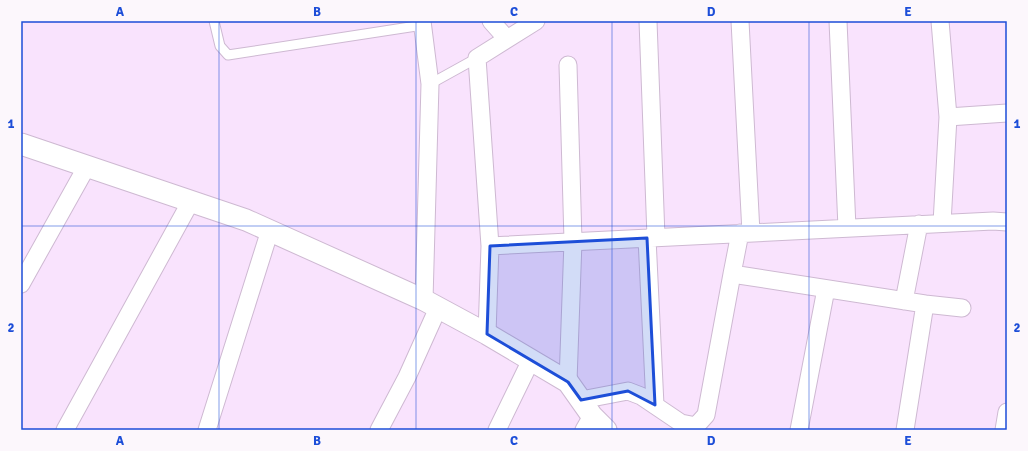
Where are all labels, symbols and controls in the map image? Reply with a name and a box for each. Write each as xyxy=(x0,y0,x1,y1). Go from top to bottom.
text: A xyxy=(116,4,125,20)
text: B xyxy=(313,4,321,20)
text: C xyxy=(510,4,518,20)
text: D xyxy=(707,4,716,20)
text: E xyxy=(904,4,912,20)
text: 1 xyxy=(7,116,15,132)
text: 1 xyxy=(1013,116,1021,132)
text: 2 xyxy=(7,320,15,336)
text: 2 xyxy=(1013,320,1021,336)
text: A xyxy=(116,433,125,449)
text: B xyxy=(313,433,321,449)
text: C xyxy=(510,433,518,449)
text: D xyxy=(707,433,716,449)
text: E xyxy=(904,433,912,449)

